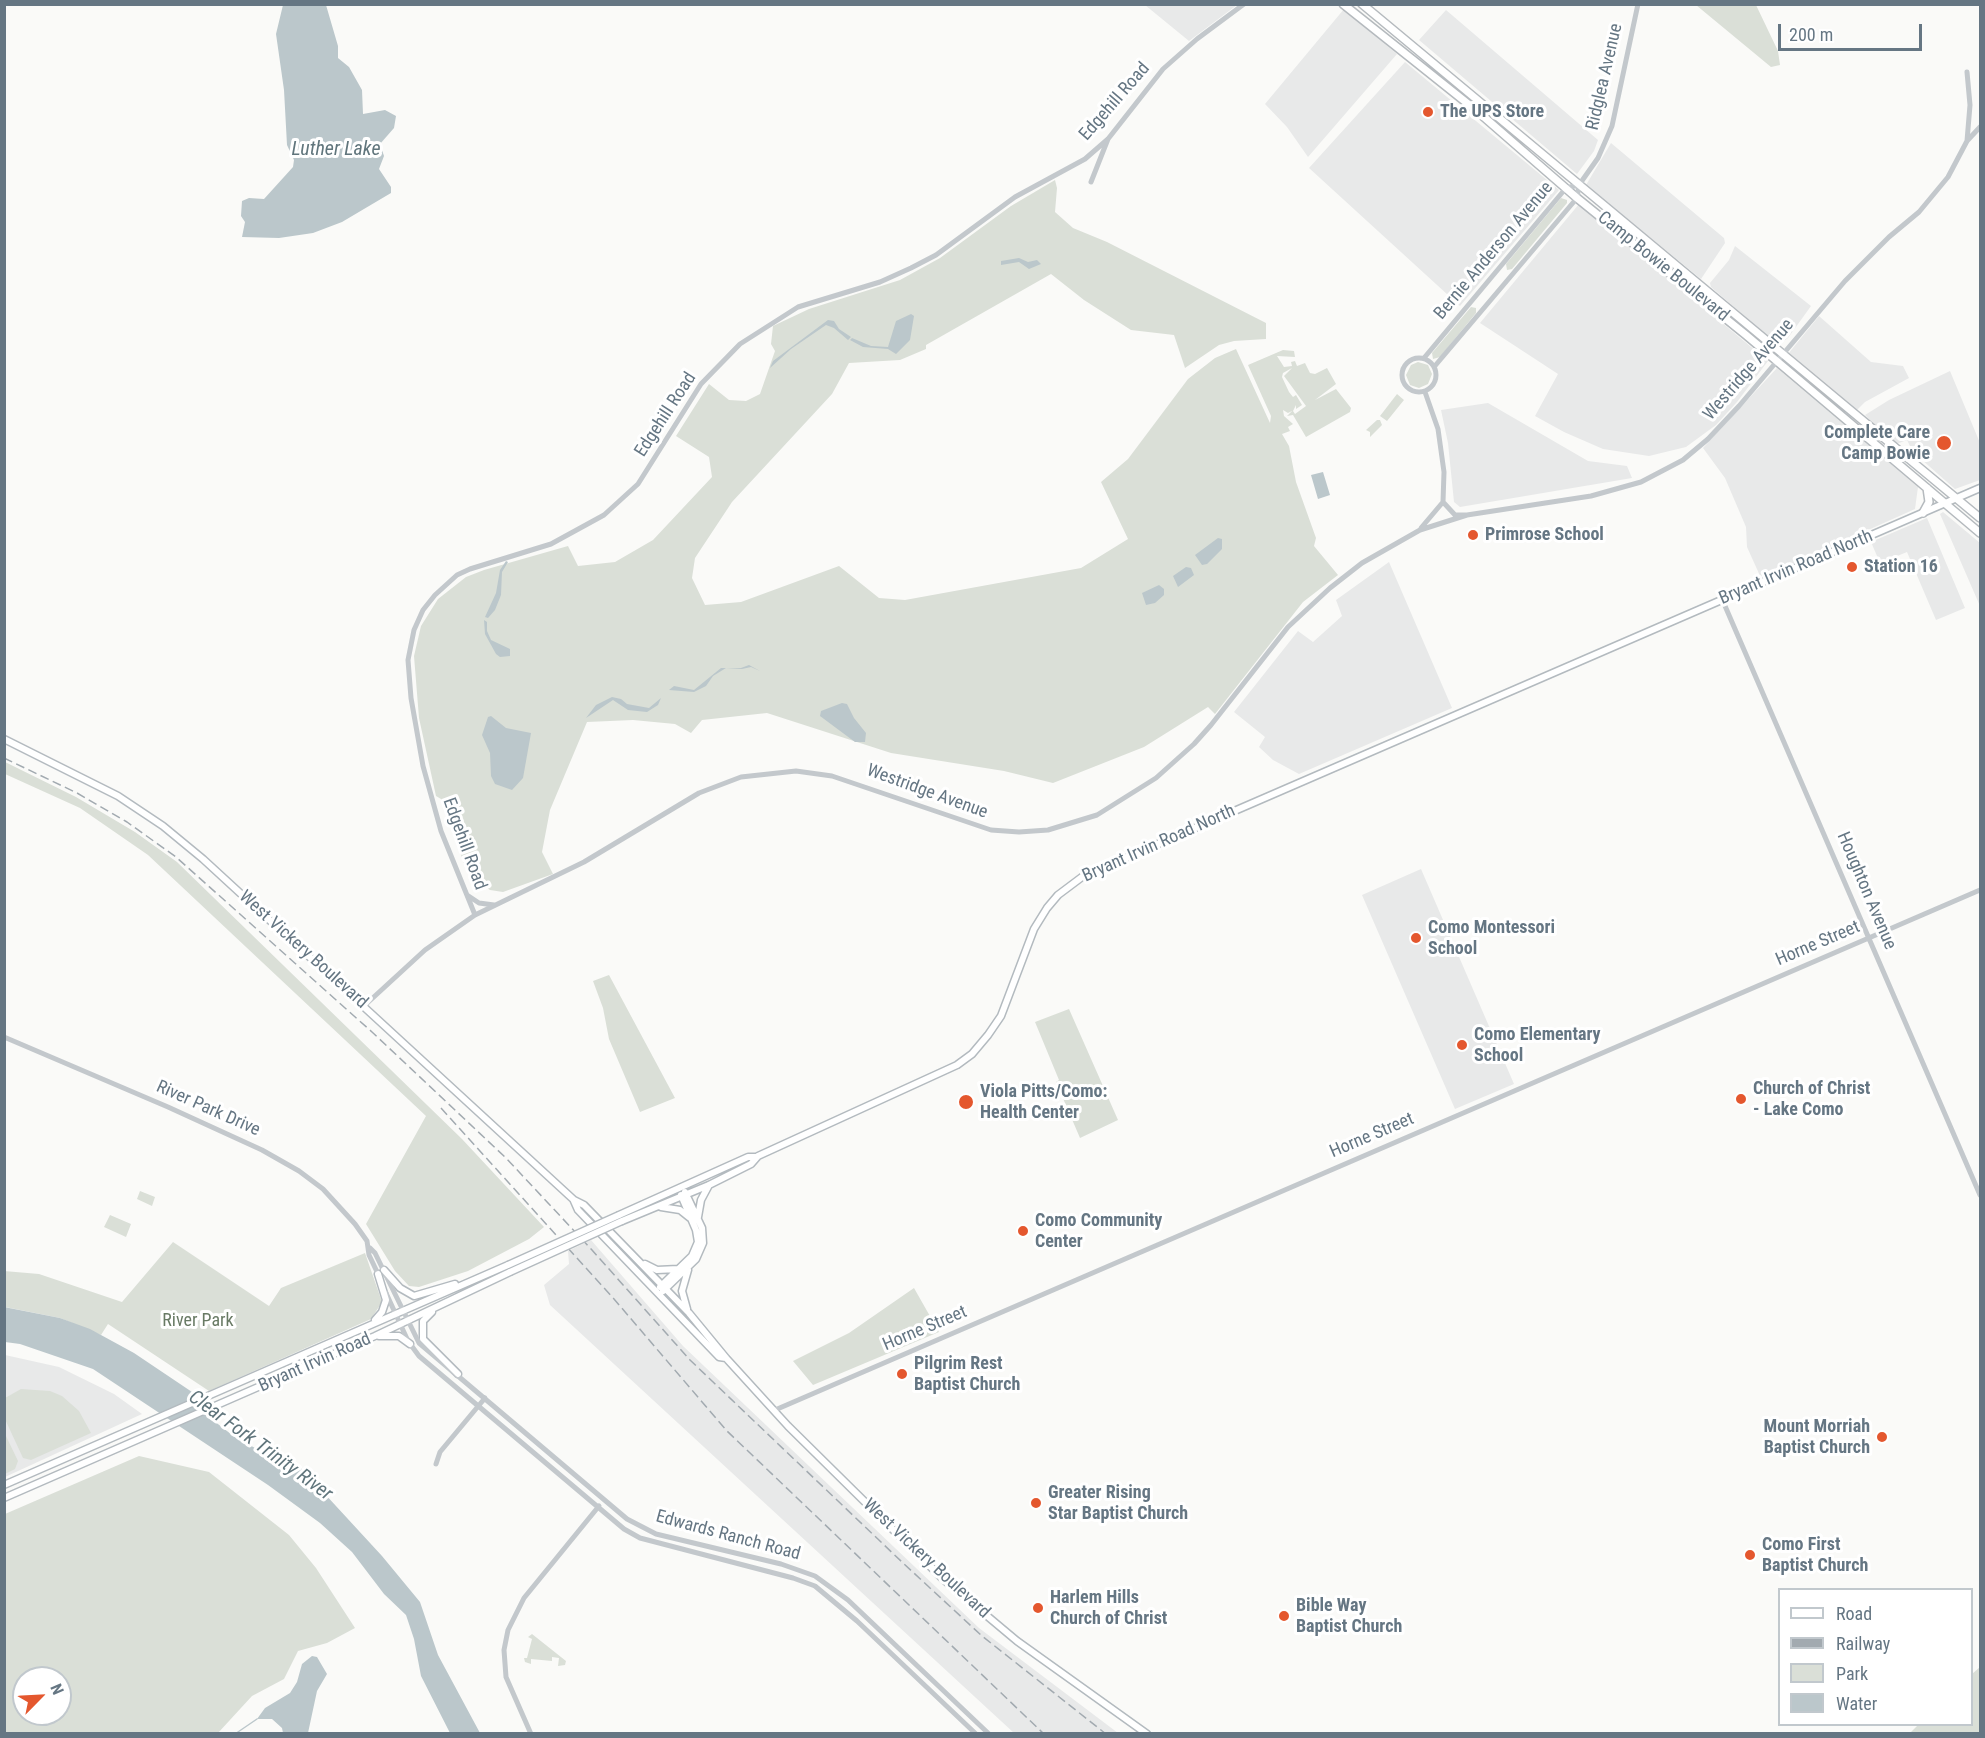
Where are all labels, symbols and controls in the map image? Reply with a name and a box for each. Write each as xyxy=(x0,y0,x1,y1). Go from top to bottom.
scale bar xyxy=(1781,12,1925,50)
street label: Ridglea Avenue xyxy=(1582,22,1628,132)
text: 200 m xyxy=(1789,24,1833,45)
street label: Edgehill Road xyxy=(1075,59,1155,145)
place label: The UPS Store xyxy=(1440,101,1544,123)
marker: The UPS Store xyxy=(1421,105,1435,119)
water label: Luther Lake xyxy=(292,138,380,162)
street label: Bernie Anderson Avenue xyxy=(1430,178,1558,324)
street label: Camp Bowie Boulevard xyxy=(1593,207,1733,327)
street label: Westridge Avenue xyxy=(1699,315,1799,425)
street label: Edgehill Road xyxy=(631,369,701,461)
place label: Complete Care Camp Bowie xyxy=(1824,422,1930,464)
marker: Complete Care Camp Bowie xyxy=(1935,434,1953,452)
place label: Primrose School xyxy=(1485,524,1604,546)
street label: Bryant Irvin Road North xyxy=(1716,526,1876,610)
marker: Primrose School xyxy=(1466,528,1480,542)
place label: Station 16 xyxy=(1864,556,1938,578)
marker: Station 16 xyxy=(1845,560,1859,574)
street label: Westridge Avenue xyxy=(864,760,990,824)
street label: Edgehill Road xyxy=(437,795,491,893)
street label: Bryant Irvin Road North xyxy=(1079,801,1239,887)
street label: Houghton Avenue xyxy=(1832,829,1900,953)
street label: West Vickery Boulevard xyxy=(234,886,372,1014)
place label: Como Montessori School xyxy=(1428,917,1555,960)
street label: Horne Street xyxy=(1773,917,1863,971)
marker: Como Montessori School xyxy=(1409,931,1423,945)
place label: Como Elementary School xyxy=(1474,1024,1601,1066)
marker: Como Elementary School xyxy=(1455,1038,1469,1052)
street label: River Park Drive xyxy=(153,1076,263,1142)
place label: Church of Christ - Lake Como xyxy=(1753,1078,1870,1120)
place label: Viola Pitts/Como: Health Center xyxy=(980,1081,1107,1124)
marker: Church of Christ - Lake Como xyxy=(1734,1092,1748,1106)
marker: Viola Pitts/Como: Health Center xyxy=(957,1093,975,1111)
street label: Horne Street xyxy=(1327,1109,1417,1163)
place label: Como Community Center xyxy=(1035,1210,1162,1252)
marker: Como Community Center xyxy=(1016,1224,1030,1238)
street label: Horne Street xyxy=(880,1302,970,1356)
park label: River Park xyxy=(162,1310,234,1332)
street label: Bryant Irvin Road xyxy=(256,1329,374,1397)
place label: Pilgrim Rest Baptist Church xyxy=(914,1353,1020,1396)
marker: Pilgrim Rest Baptist Church xyxy=(895,1367,909,1381)
water label: Clear Fork Trinity River xyxy=(183,1386,337,1506)
place label: Mount Morriah Baptist Church xyxy=(1764,1416,1870,1458)
marker: Mount Morriah Baptist Church xyxy=(1875,1430,1889,1444)
place label: Greater Rising Star Baptist Church xyxy=(1048,1482,1188,1524)
street label: West Vickery Boulevard xyxy=(858,1494,994,1624)
marker: Greater Rising Star Baptist Church xyxy=(1029,1496,1043,1510)
street label: Edwards Ranch Road xyxy=(653,1506,803,1566)
place label: Como First Baptist Church xyxy=(1762,1534,1868,1576)
marker: Como First Baptist Church xyxy=(1743,1548,1757,1562)
place label: Harlem Hills Church of Christ xyxy=(1050,1587,1167,1630)
legend xyxy=(1778,1588,1973,1726)
place label: Bible Way Baptist Church xyxy=(1296,1595,1402,1638)
marker: Harlem Hills Church of Christ xyxy=(1031,1601,1045,1615)
text: Road xyxy=(1836,1603,1872,1624)
marker: Bible Way Baptist Church xyxy=(1277,1609,1291,1623)
text: Railway xyxy=(1836,1633,1890,1654)
text: Park xyxy=(1836,1663,1868,1684)
north arrow xyxy=(12,1666,72,1726)
text: N xyxy=(46,1681,68,1698)
text: Water xyxy=(1836,1693,1877,1714)

